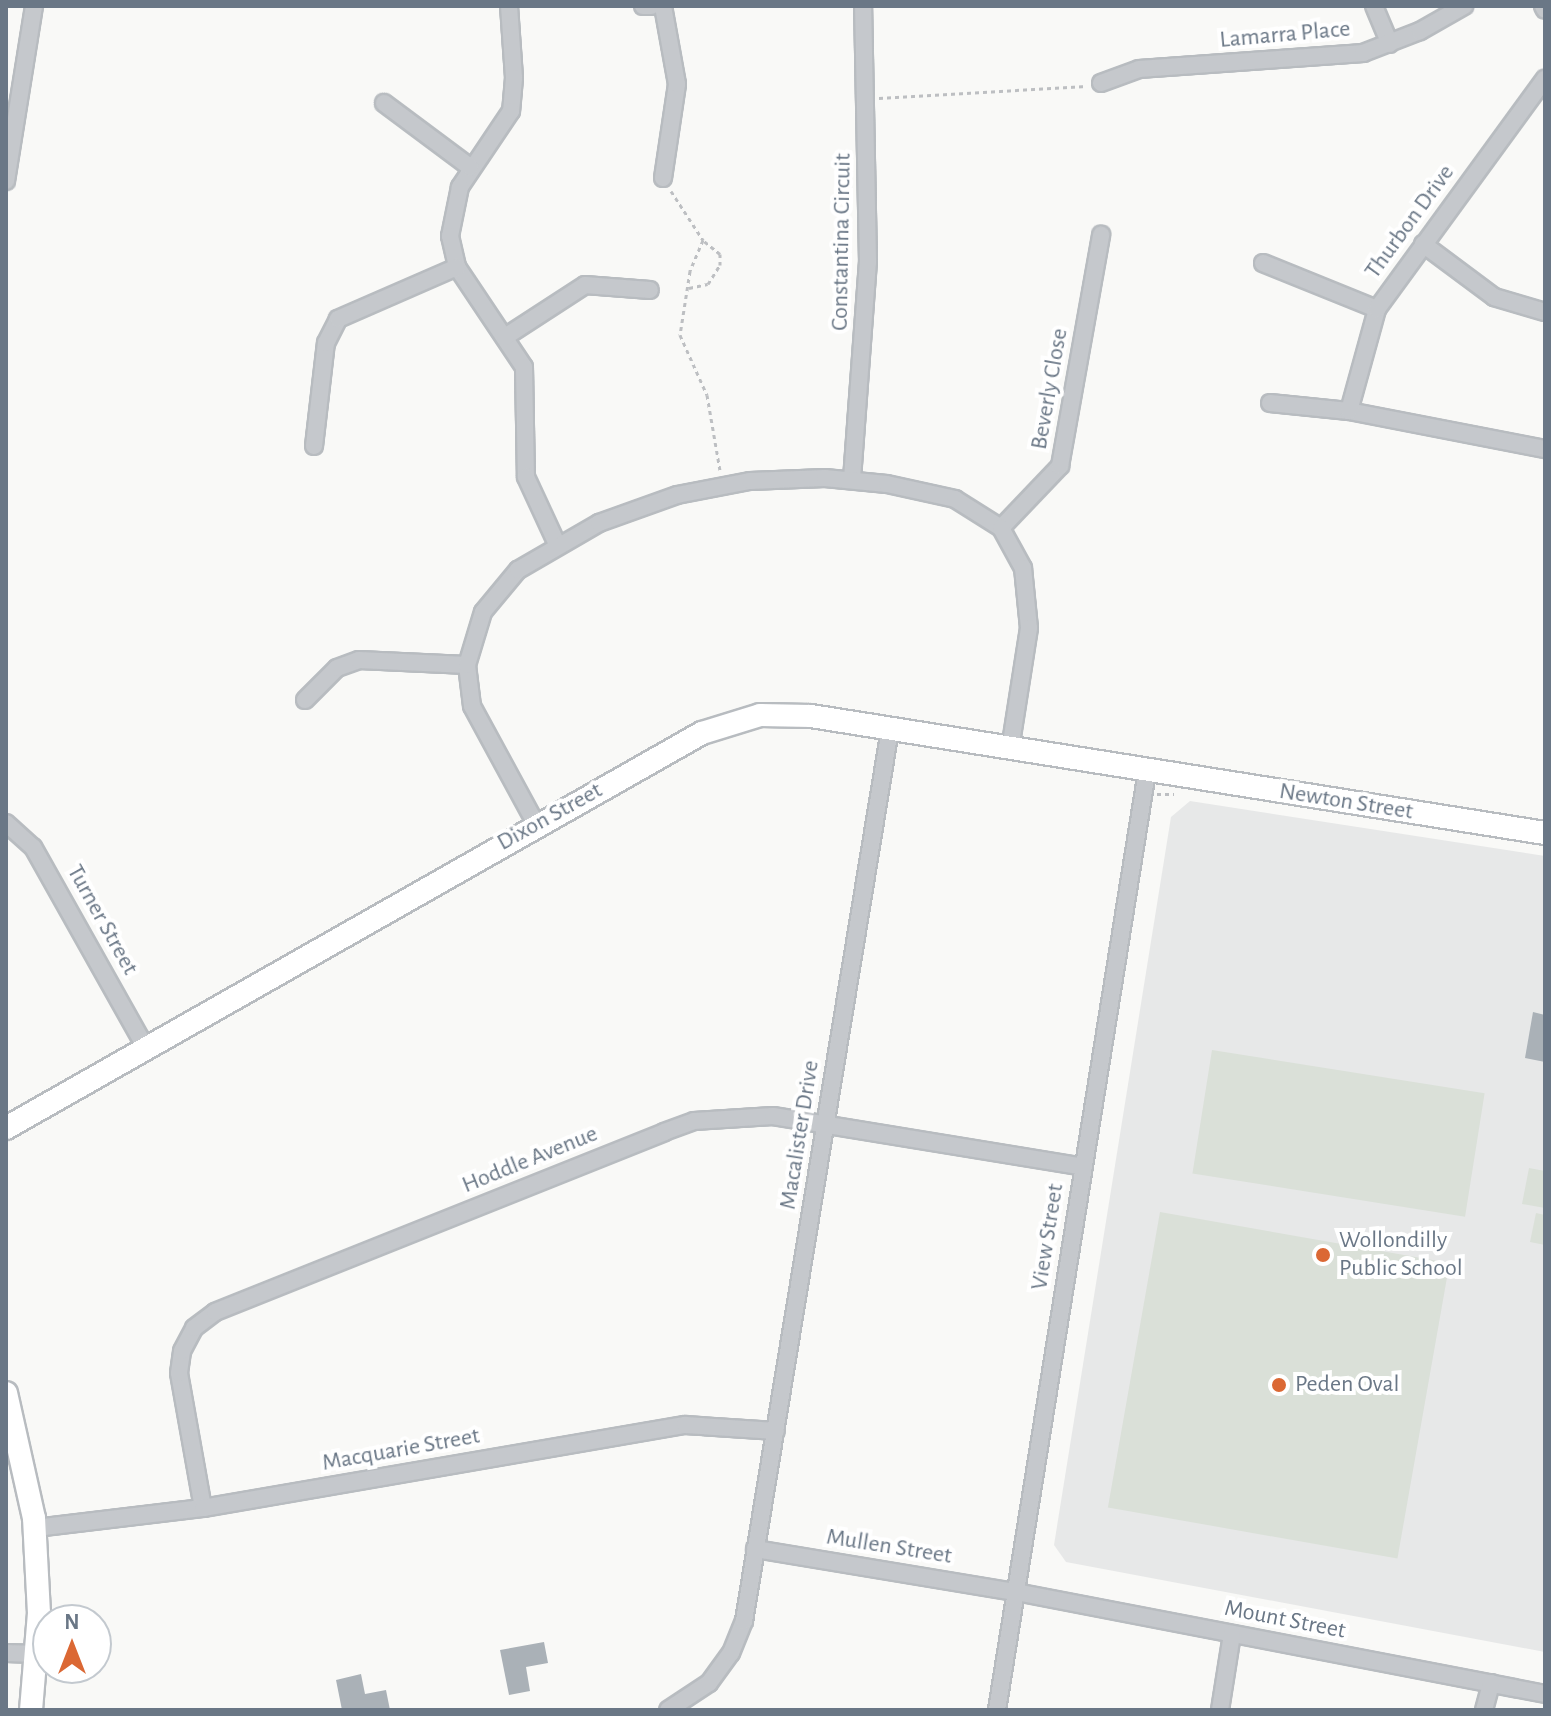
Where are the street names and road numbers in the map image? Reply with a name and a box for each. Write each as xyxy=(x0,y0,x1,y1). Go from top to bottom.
street label: Lamarra Place xyxy=(1219,15,1351,55)
street label: Constantina Circuit xyxy=(826,153,858,331)
street label: Thurbon Drive xyxy=(1359,159,1461,285)
street label: Beverly Close xyxy=(1025,326,1075,452)
street label: Dixon Street xyxy=(492,776,608,858)
street label: Newton Street xyxy=(1277,777,1415,827)
street label: Turner Street xyxy=(60,860,144,980)
street label: Macalister Drive xyxy=(774,1058,826,1212)
street label: Hoddle Avenue xyxy=(458,1120,602,1200)
street label: View Street xyxy=(1025,1182,1071,1292)
street label: Macquarie Street xyxy=(320,1422,482,1478)
street label: Mullen Street xyxy=(824,1523,954,1571)
street label: Mount Street xyxy=(1222,1594,1348,1646)

